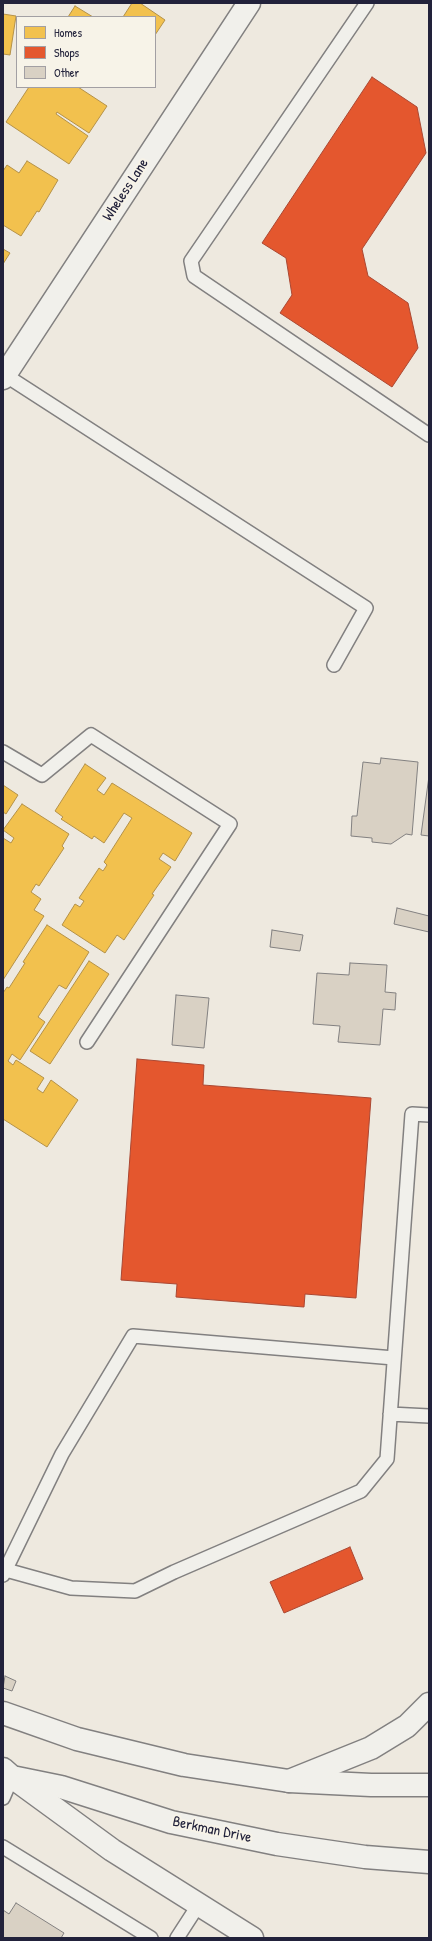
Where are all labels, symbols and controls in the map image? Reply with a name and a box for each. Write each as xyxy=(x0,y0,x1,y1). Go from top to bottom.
legend xyxy=(16,16,156,88)
text: Homes xyxy=(54,24,82,41)
text: Shops xyxy=(54,44,79,61)
text: Other xyxy=(54,64,79,81)
street label: Wheless Lane xyxy=(99,155,153,225)
street label: Berkman Drive xyxy=(171,1813,253,1847)

